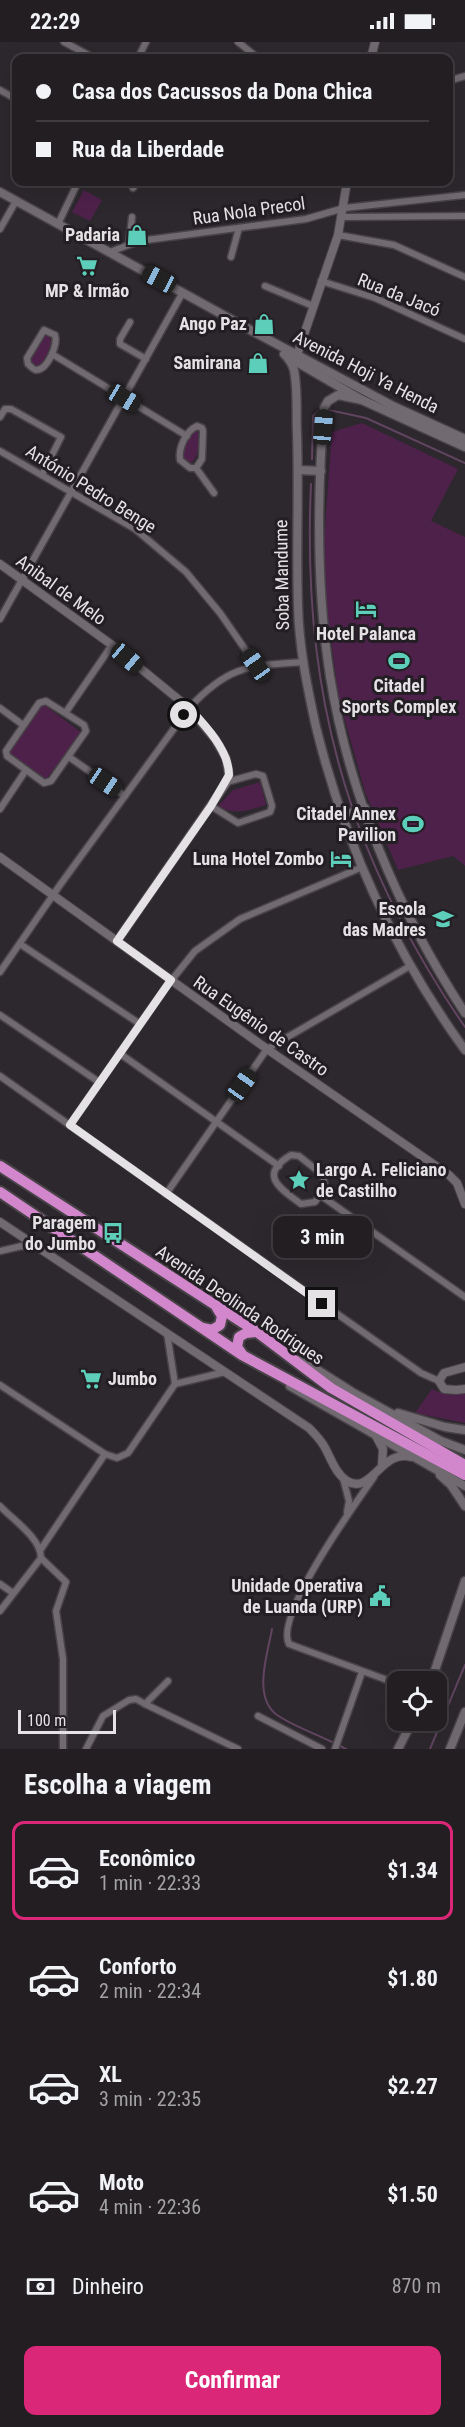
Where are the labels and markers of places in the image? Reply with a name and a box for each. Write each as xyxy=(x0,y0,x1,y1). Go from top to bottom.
shop icon: Padaria xyxy=(125,223,149,247)
place label: Padaria xyxy=(65,224,120,245)
supermarket icon: MP & Irmão xyxy=(75,254,99,278)
place label: MP & Irmão xyxy=(45,280,129,301)
shop icon: Ango Paz xyxy=(252,312,276,336)
place label: Ango Paz xyxy=(179,313,247,334)
shop icon: Samirana xyxy=(246,351,270,375)
place label: Samirana xyxy=(173,352,241,373)
hotel icon: Hotel Palanca xyxy=(354,597,378,621)
place label: Hotel Palanca xyxy=(316,623,416,644)
sports icon: Citadel Sports Complex xyxy=(387,649,411,673)
place label: Citadel Sports Complex xyxy=(342,675,456,717)
place label: Citadel Annex Pavilion xyxy=(296,803,396,845)
sports icon: Citadel Annex Pavilion xyxy=(401,812,425,836)
hotel icon: Luna Hotel Zombo xyxy=(329,847,353,871)
place label: Luna Hotel Zombo xyxy=(193,848,324,869)
place label: Escola das Madres xyxy=(343,898,426,940)
school or university icon: Escola das Madres xyxy=(431,907,455,931)
place label: Largo A. Feliciano de Castilho xyxy=(316,1159,446,1201)
place icon: Largo A. Feliciano de Castilho xyxy=(287,1168,311,1192)
place label: Paragem do Jumbo xyxy=(25,1212,96,1254)
bus stop icon: Paragem do Jumbo xyxy=(101,1221,125,1245)
supermarket icon: Jumbo xyxy=(79,1367,103,1391)
place label: Jumbo xyxy=(108,1368,157,1389)
place label: Unidade Operativa de Luanda (URP) xyxy=(231,1575,363,1618)
public building icon: Unidade Operativa de Luanda (URP) xyxy=(368,1584,392,1608)

